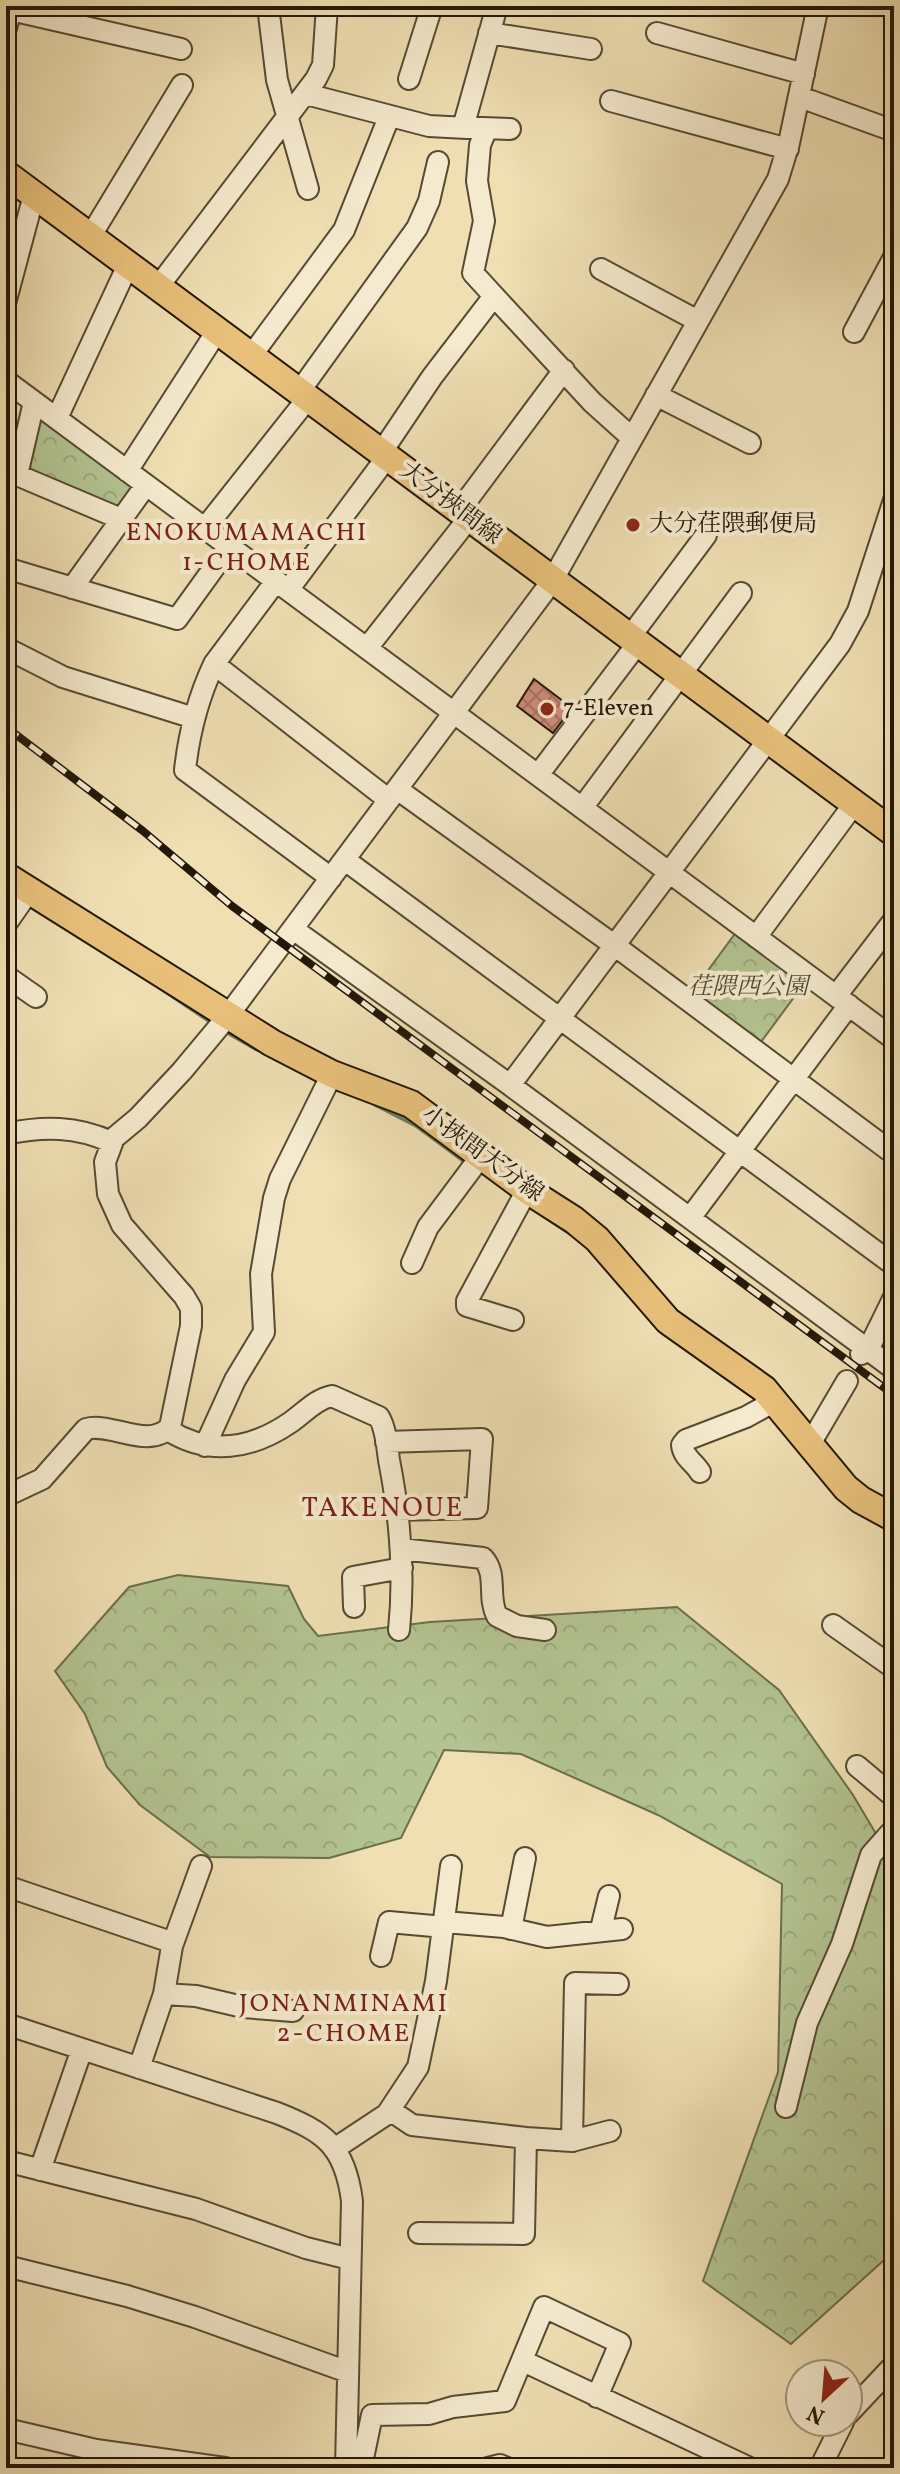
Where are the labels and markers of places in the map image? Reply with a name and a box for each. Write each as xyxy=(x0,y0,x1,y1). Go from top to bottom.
place label: 大分荏隈郵便局 xyxy=(649,508,817,542)
marker: 大分荏隈郵便局 xyxy=(624,516,642,534)
place label: 7-Eleven xyxy=(563,692,654,726)
marker: 7-Eleven xyxy=(538,700,556,718)

